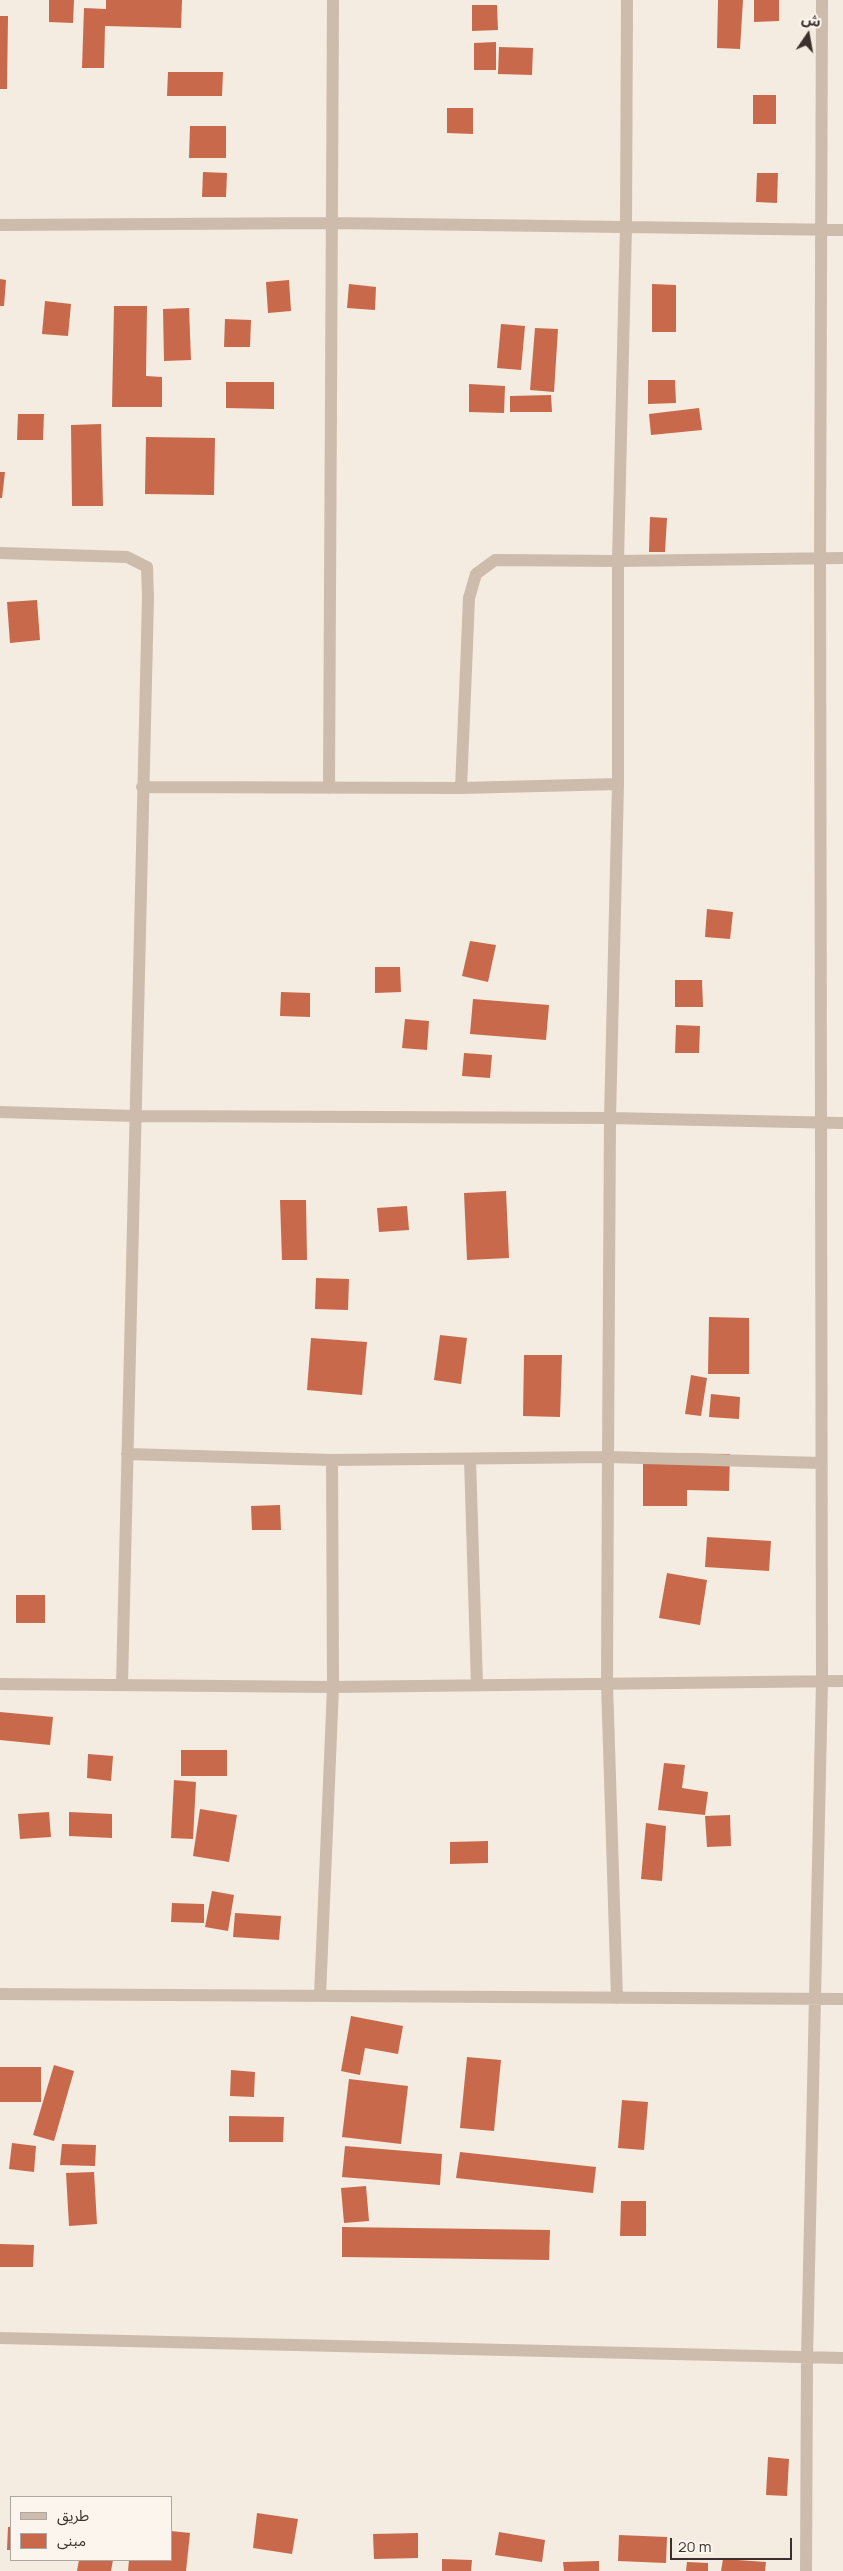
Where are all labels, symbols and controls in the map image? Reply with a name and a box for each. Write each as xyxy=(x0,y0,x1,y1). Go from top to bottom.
text: ش xyxy=(800,9,823,31)
north arrow xyxy=(783,10,833,60)
legend xyxy=(10,2496,172,2561)
text: طريق xyxy=(57,2505,89,2526)
scale bar xyxy=(673,2528,796,2560)
text: مبنى xyxy=(57,2530,86,2551)
text: 20 m xyxy=(678,2536,711,2557)

